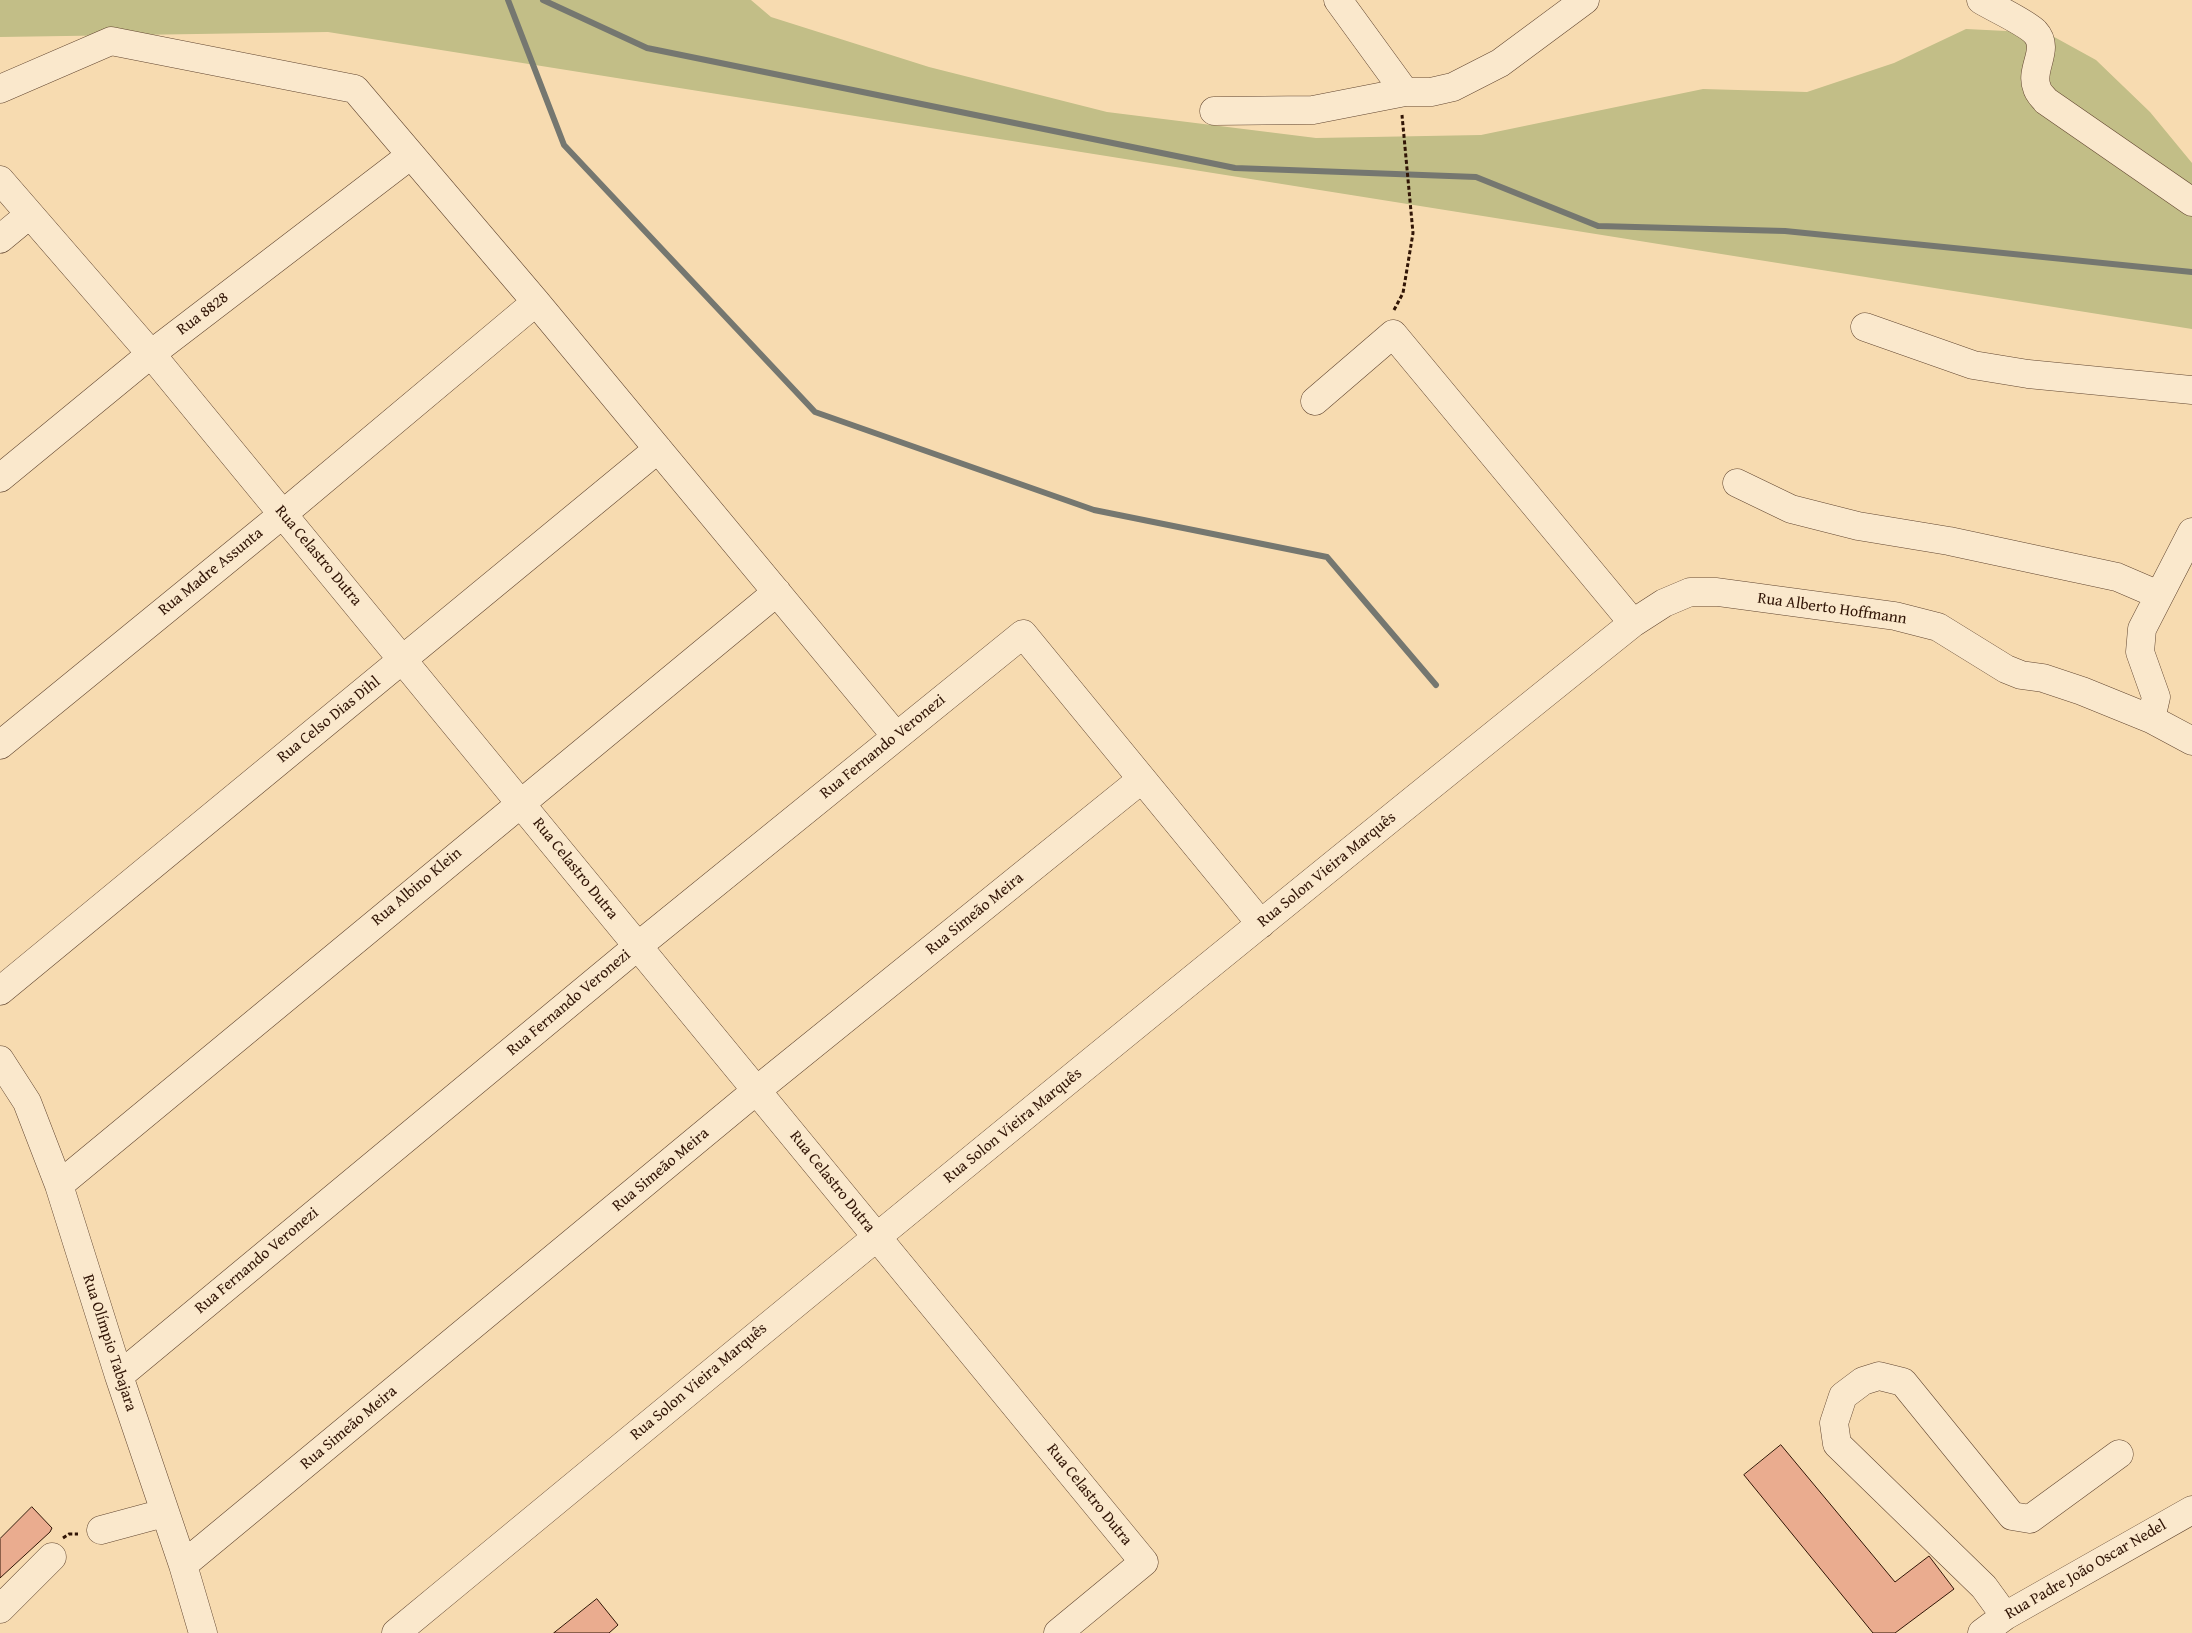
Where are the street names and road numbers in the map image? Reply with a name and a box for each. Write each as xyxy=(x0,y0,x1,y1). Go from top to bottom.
street label: Rua 8828 xyxy=(173,288,233,340)
street label: Rua Celastro Dutra xyxy=(270,502,366,610)
street label: Rua Madre Assunta xyxy=(155,524,267,620)
street label: Rua Alberto Hoffmann xyxy=(1756,589,1908,629)
street label: Rua Celso Dias Dihl xyxy=(274,673,384,767)
street label: Rua Fernando Veronezi xyxy=(817,691,949,803)
street label: Rua Solon Vieira Marquês xyxy=(1254,808,1400,932)
street label: Rua Celastro Dutra xyxy=(528,814,622,924)
street label: Rua Albino Klein xyxy=(368,844,466,930)
street label: Rua Simeão Meira xyxy=(922,869,1028,959)
street label: Rua Fernando Veronezi xyxy=(503,946,635,1060)
street label: Rua Solon Vieira Marquês xyxy=(940,1064,1086,1188)
street label: Rua Simeão Meira xyxy=(609,1124,713,1216)
street label: Rua Celastro Dutra xyxy=(785,1127,879,1237)
street label: Rua Fernando Veronezi xyxy=(191,1204,323,1318)
street label: Rua Olímpio Tabajara xyxy=(78,1272,140,1414)
street label: Rua Solon Vieira Marquês xyxy=(627,1319,771,1445)
street label: Rua Simeão Meira xyxy=(297,1382,401,1474)
street label: Rua Celastro Dutra xyxy=(1042,1440,1136,1550)
street label: Rua Padre João Oscar Nedel xyxy=(2002,1516,2170,1624)

